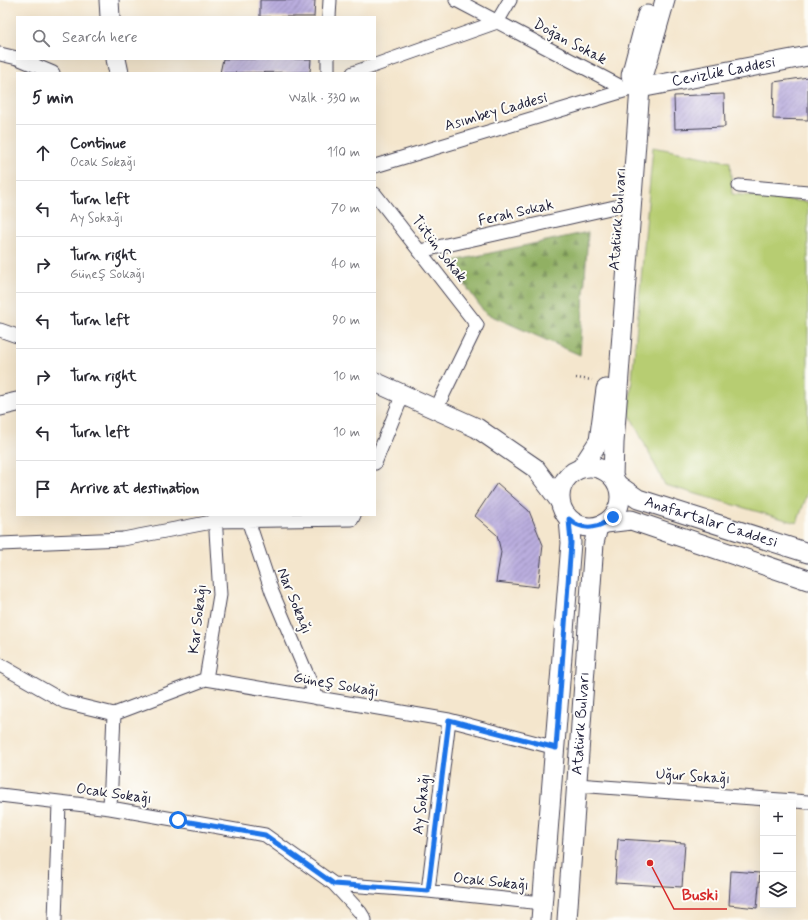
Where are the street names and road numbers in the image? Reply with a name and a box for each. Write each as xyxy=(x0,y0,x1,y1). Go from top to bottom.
street label: Doğan Sokak xyxy=(530,14,611,70)
street label: Cevizlik Caddesi xyxy=(670,52,777,92)
street label: Asımbey Caddesi xyxy=(442,88,550,136)
street label: Atatürk Bulvarı xyxy=(604,167,632,271)
street label: Ferah Sokak xyxy=(476,195,556,231)
street label: Tütün Sokak xyxy=(407,211,472,287)
street label: Anafartalar Caddesi xyxy=(642,492,780,553)
street label: Nar Sokağı xyxy=(272,565,316,637)
street label: Kar Sokağı xyxy=(184,583,212,655)
street label: Güneş Sokağı xyxy=(292,668,380,702)
street label: Atatürk Bulvarı xyxy=(567,671,595,776)
street label: Uğur Sokağı xyxy=(655,764,731,790)
street label: Ay Sokağı xyxy=(408,772,436,836)
street label: Ocak Sokağı xyxy=(75,779,153,809)
street label: Ocak Sokağı xyxy=(452,868,530,896)

